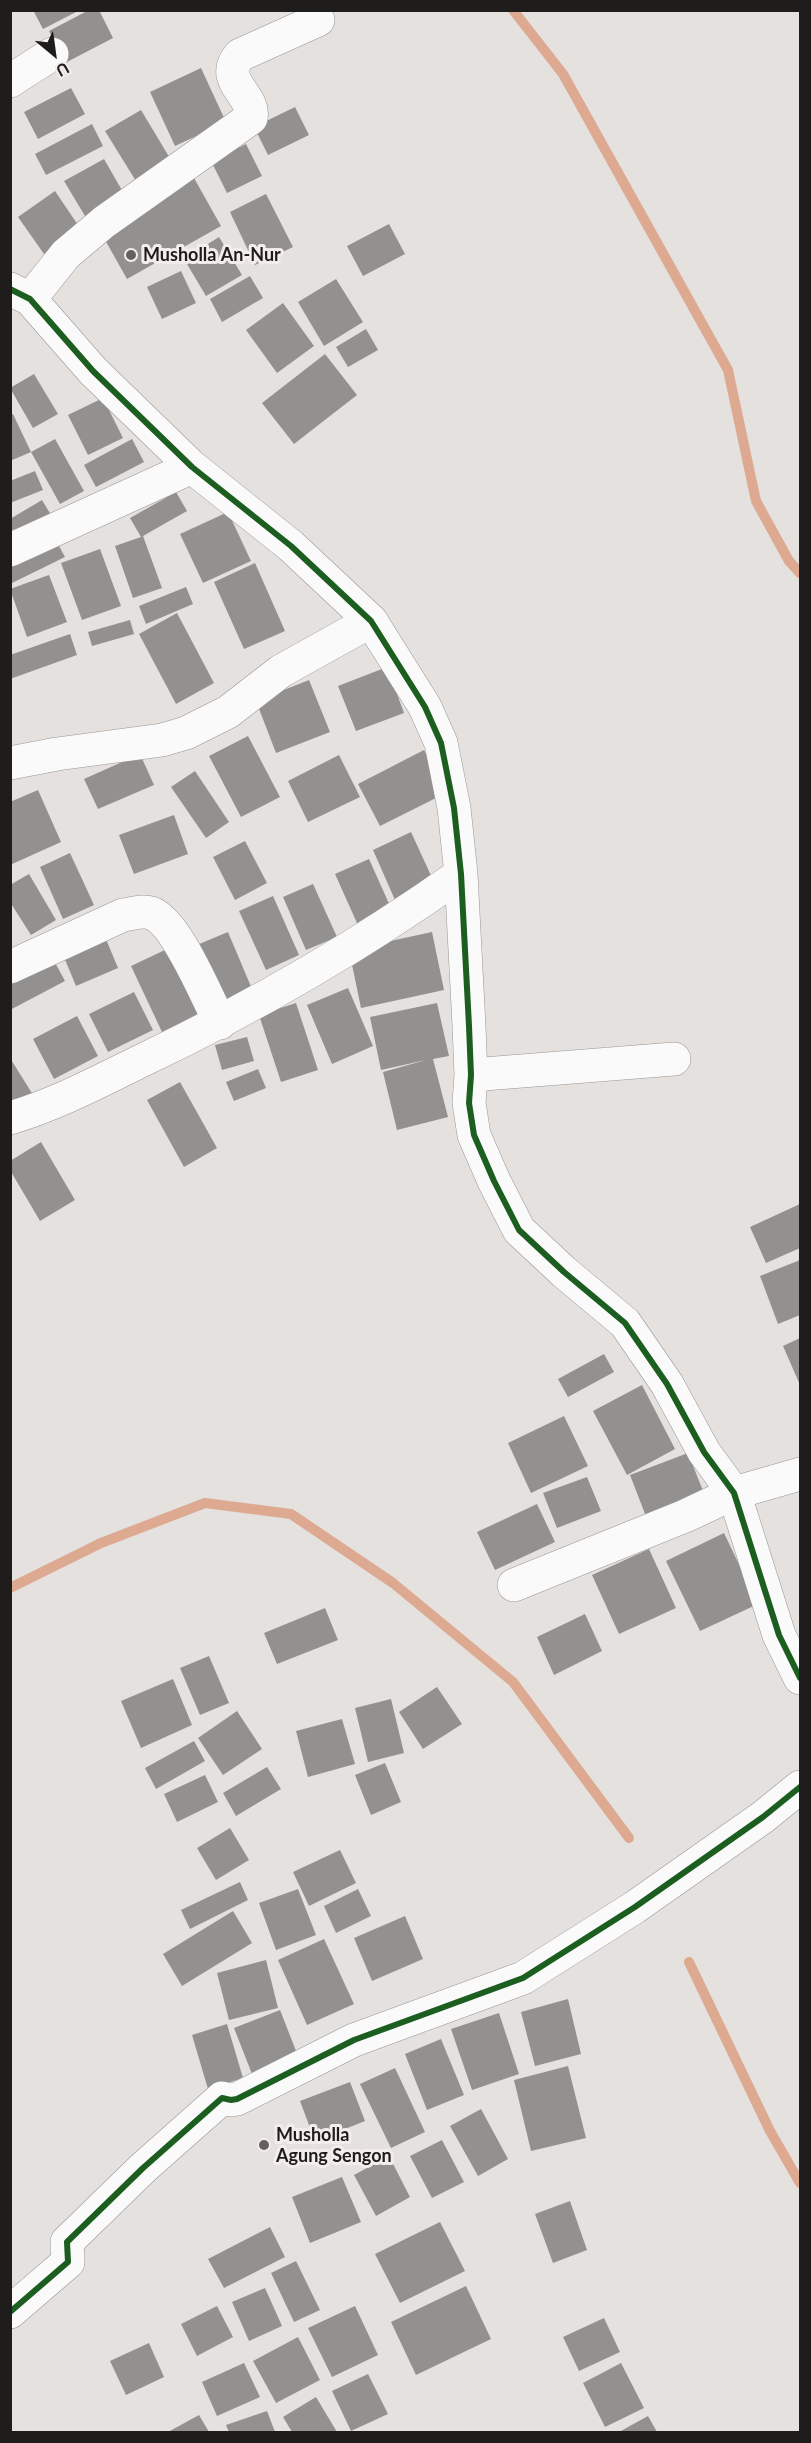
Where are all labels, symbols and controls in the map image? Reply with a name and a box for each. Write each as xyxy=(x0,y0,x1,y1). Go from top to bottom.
north arrow xyxy=(24,24,84,84)
text: U xyxy=(53,59,73,81)
place label: Musholla An-Nur xyxy=(143,244,281,266)
marker: Musholla An-Nur xyxy=(124,248,138,262)
place label: Musholla Agung Sengon xyxy=(276,2124,392,2166)
marker: Musholla Agung Sengon xyxy=(257,2138,271,2152)

